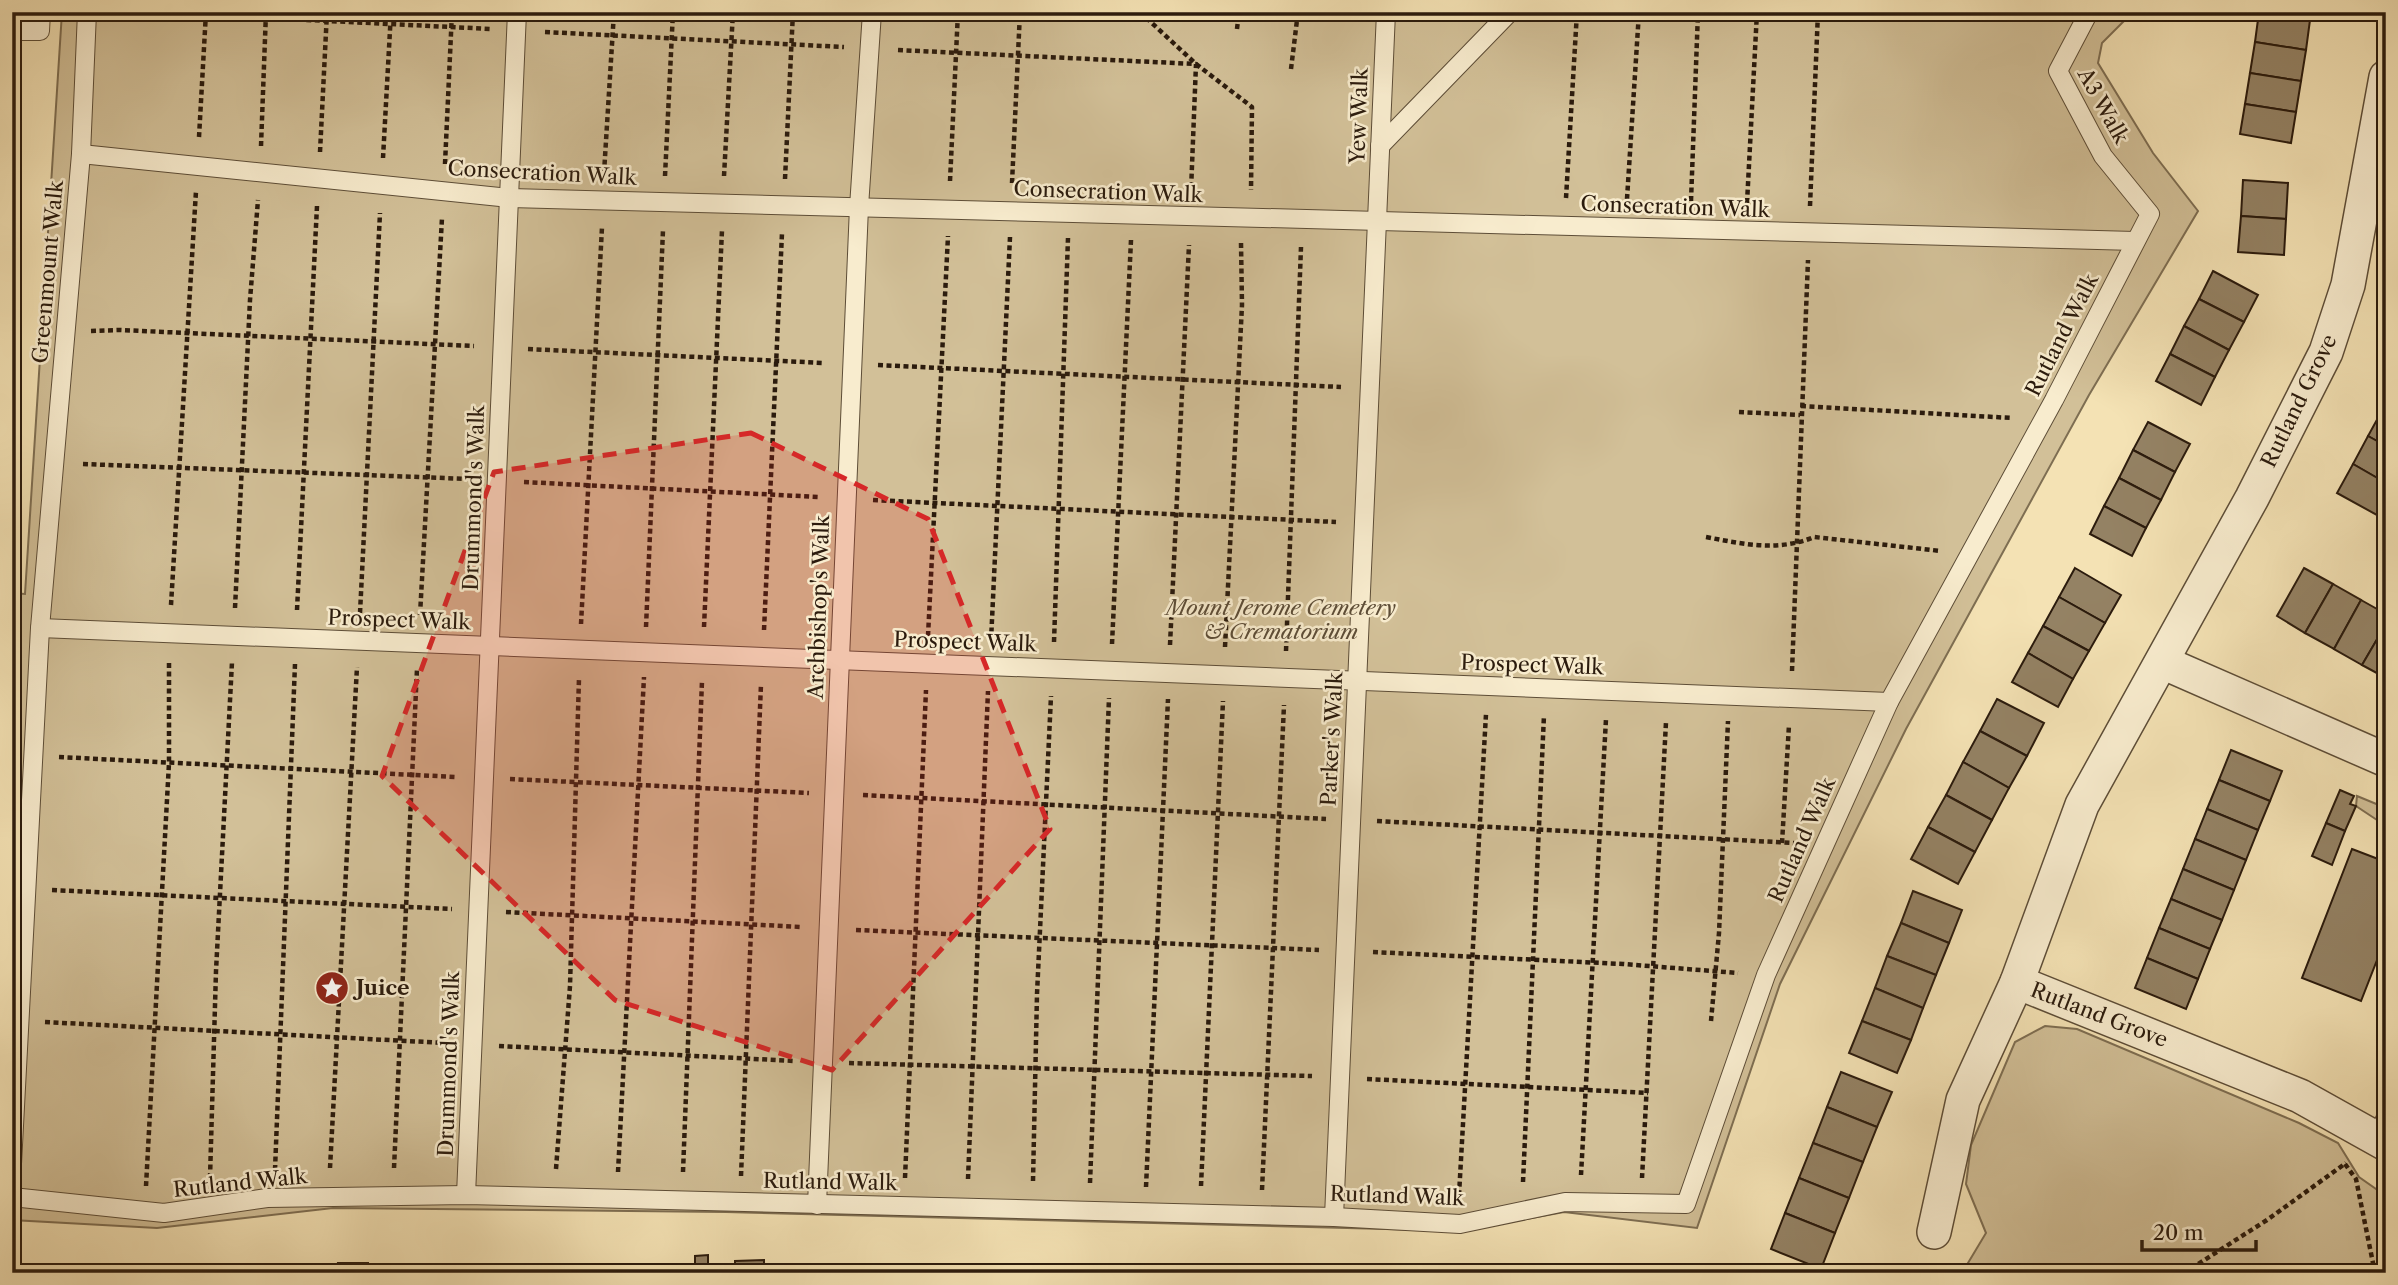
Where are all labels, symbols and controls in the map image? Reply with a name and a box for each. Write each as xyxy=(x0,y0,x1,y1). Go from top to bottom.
street label: A3 Walk xyxy=(2072,63,2135,149)
street label: Yew Walk xyxy=(1344,67,1373,165)
street label: Consecration Walk xyxy=(447,155,638,190)
street label: Consecration Walk xyxy=(1013,176,1204,207)
street label: Greenmount Walk xyxy=(27,179,68,364)
street label: Consecration Walk xyxy=(1580,191,1771,222)
street label: Rutland Walk xyxy=(2020,268,2104,400)
street label: Rutland Grove xyxy=(2256,330,2342,471)
street label: Drummond's Walk xyxy=(458,404,489,591)
street label: Archbishop's Walk xyxy=(803,514,834,700)
park label: Mount Jerome Cemetery & Crematorium xyxy=(1163,595,1397,644)
street label: Prospect Walk xyxy=(327,605,472,635)
street label: Prospect Walk xyxy=(893,627,1038,657)
street label: Prospect Walk xyxy=(1460,650,1605,680)
street label: Parker's Walk xyxy=(1316,670,1348,807)
street label: Rutland Walk xyxy=(1763,773,1841,906)
place icon: Juice xyxy=(313,969,351,1007)
street label: Drummond's Walk xyxy=(433,970,464,1157)
place label: Juice xyxy=(352,975,410,1000)
street label: Rutland Grove xyxy=(2027,977,2171,1052)
street label: Rutland Walk xyxy=(172,1163,309,1202)
street label: Rutland Walk xyxy=(763,1168,898,1195)
street label: Rutland Walk xyxy=(1329,1181,1465,1210)
scale bar xyxy=(2142,1208,2256,1252)
text: 20 m xyxy=(2153,1220,2204,1245)

